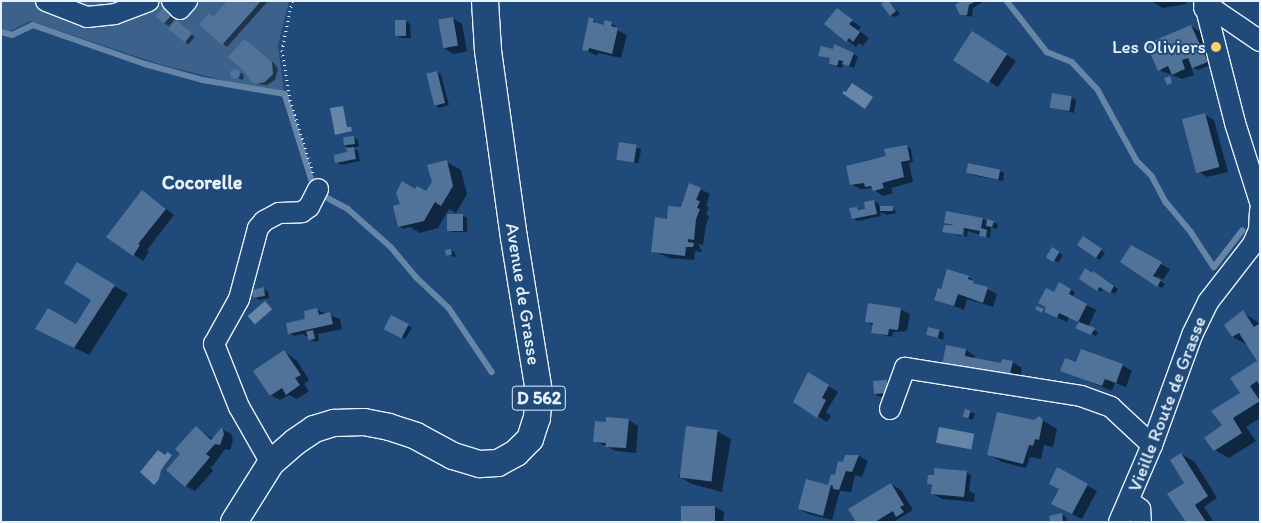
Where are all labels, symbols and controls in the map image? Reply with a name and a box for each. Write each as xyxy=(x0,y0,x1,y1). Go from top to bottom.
place label: Les Oliviers xyxy=(1112,36,1206,58)
marker: Les Oliviers xyxy=(1210,41,1222,53)
district label: Cocorelle xyxy=(162,170,242,194)
street label: Avenue de Grasse xyxy=(500,221,546,367)
street label: Vieille Route de Grasse xyxy=(1123,313,1211,495)
road number: D 562 xyxy=(512,382,566,413)

